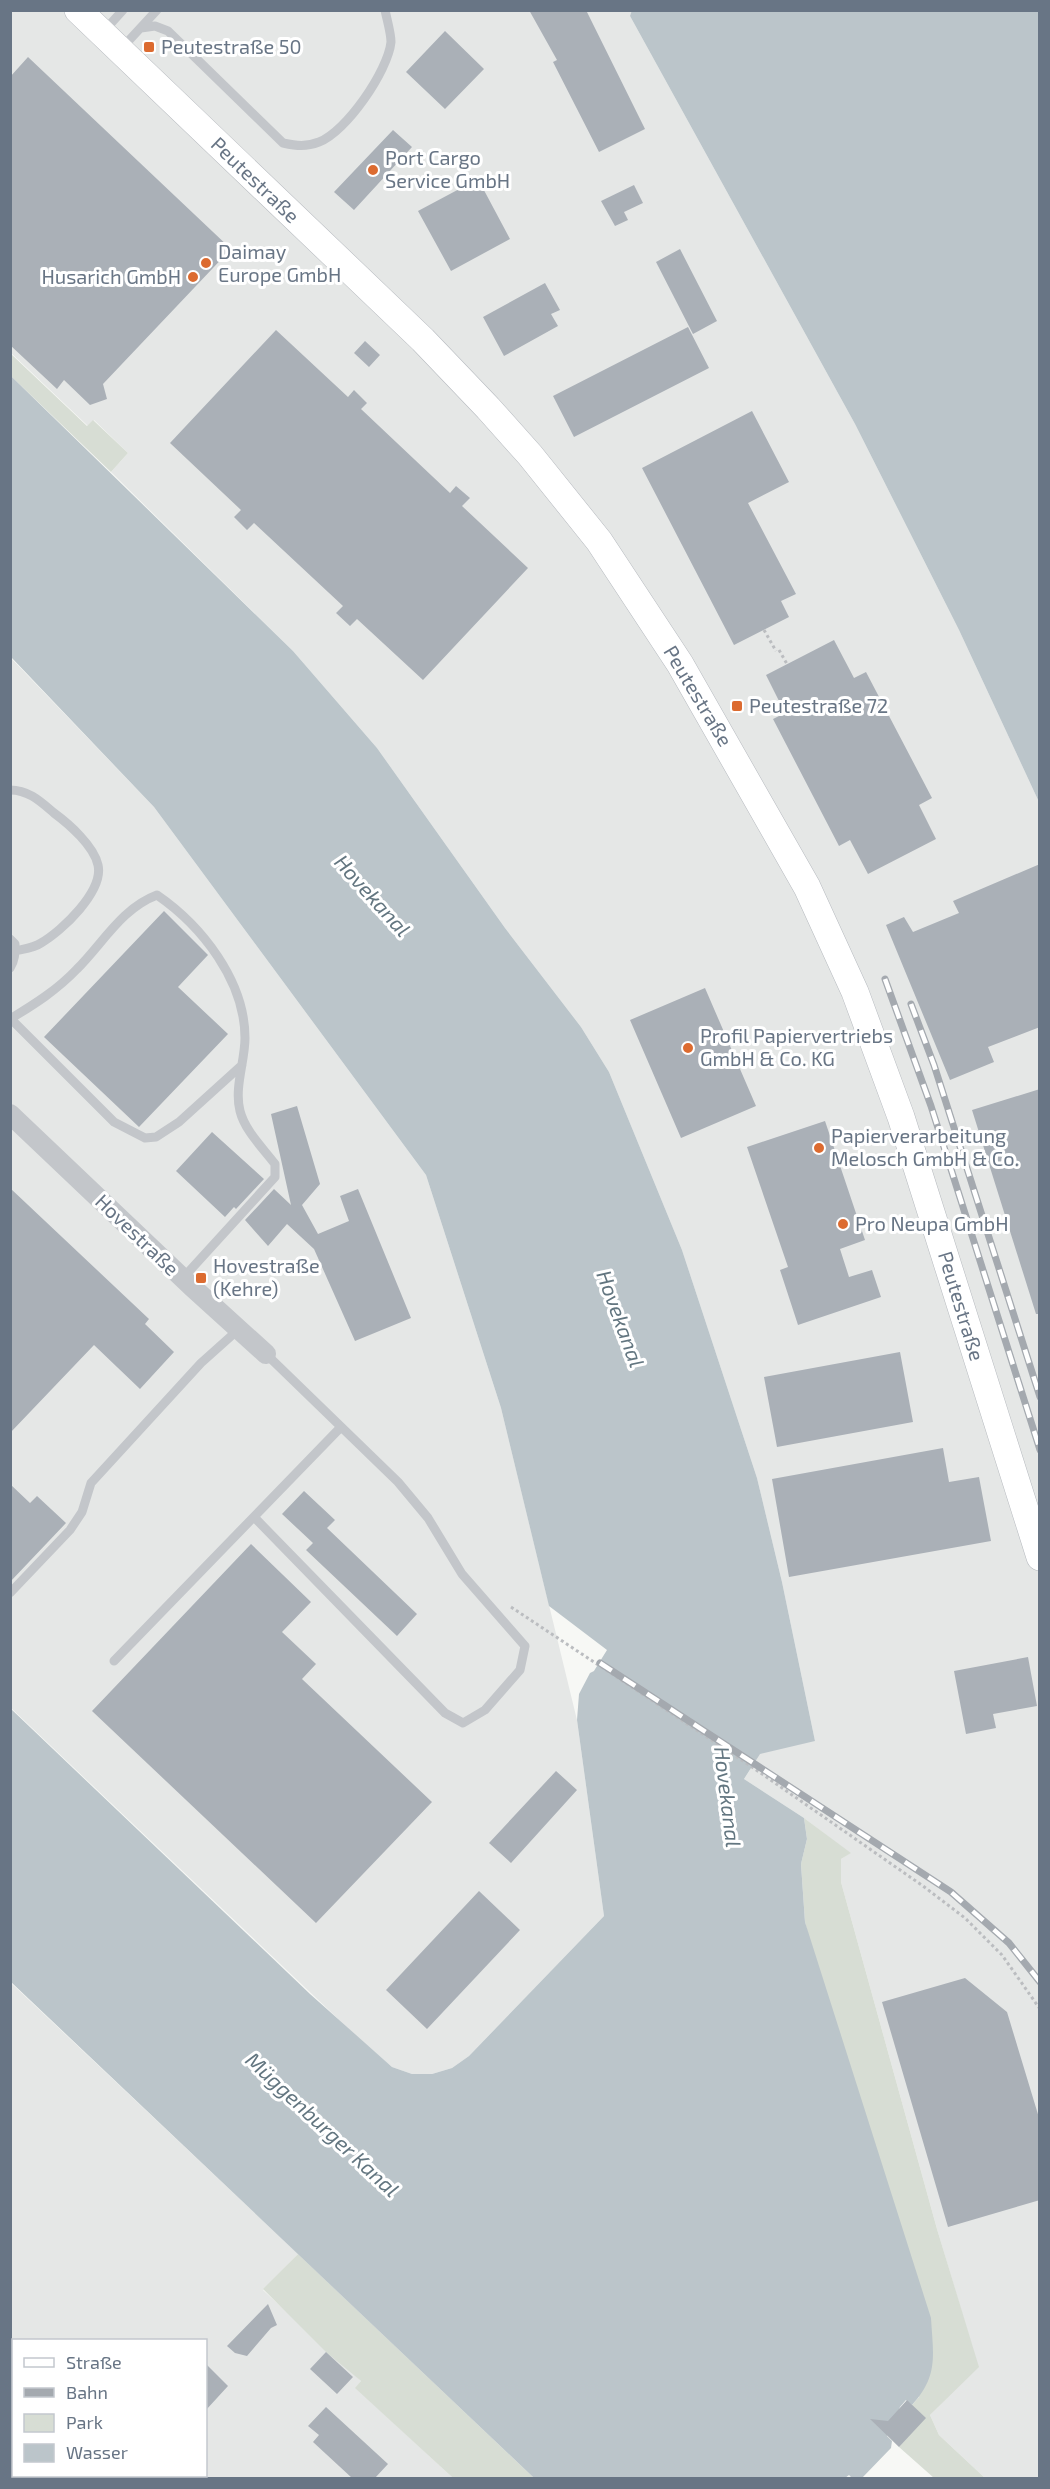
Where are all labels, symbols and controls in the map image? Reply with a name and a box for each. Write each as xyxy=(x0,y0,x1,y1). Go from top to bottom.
place label: Peutestraße 50 xyxy=(161,34,301,58)
marker: Peutestraße 50 xyxy=(142,40,156,54)
street label: Peutestraße xyxy=(207,131,305,227)
place label: Port Cargo Service GmbH xyxy=(385,145,510,192)
marker: Port Cargo Service GmbH xyxy=(366,163,380,177)
place label: Daimay Europe GmbH xyxy=(218,239,341,286)
marker: Daimay Europe GmbH xyxy=(199,256,213,270)
place label: Husarich GmbH xyxy=(41,264,181,288)
marker: Husarich GmbH xyxy=(186,270,200,284)
street label: Peutestraße xyxy=(659,641,738,750)
place label: Peutestraße 72 xyxy=(749,693,888,717)
marker: Peutestraße 72 xyxy=(730,699,744,713)
water label: Hovekanal xyxy=(330,849,416,941)
place label: Profil Papiervertriebs GmbH & Co. KG xyxy=(700,1023,893,1070)
marker: Profil Papiervertriebs GmbH & Co. KG xyxy=(681,1041,695,1055)
place label: Papierverarbeitung Melosch GmbH & Co. xyxy=(831,1123,1019,1170)
marker: Papierverarbeitung Melosch GmbH & Co. xyxy=(812,1141,826,1155)
street label: Hovestraße xyxy=(91,1189,184,1280)
place label: Pro Neupa GmbH xyxy=(855,1211,1009,1235)
marker: Pro Neupa GmbH xyxy=(836,1217,850,1231)
street label: Peutestraße xyxy=(934,1248,990,1363)
place label: Hovestraße (Kehre) xyxy=(213,1253,320,1300)
water label: Hovekanal xyxy=(592,1267,650,1370)
marker: Hovestraße (Kehre) xyxy=(194,1271,208,1285)
water label: Hovekanal xyxy=(710,1745,747,1849)
water label: Müggenburger Kanal xyxy=(241,2046,405,2201)
legend xyxy=(12,2339,207,2477)
text: Straße xyxy=(66,2351,122,2373)
text: Bahn xyxy=(66,2381,108,2403)
text: Park xyxy=(66,2411,103,2433)
text: Wasser xyxy=(66,2441,128,2463)

